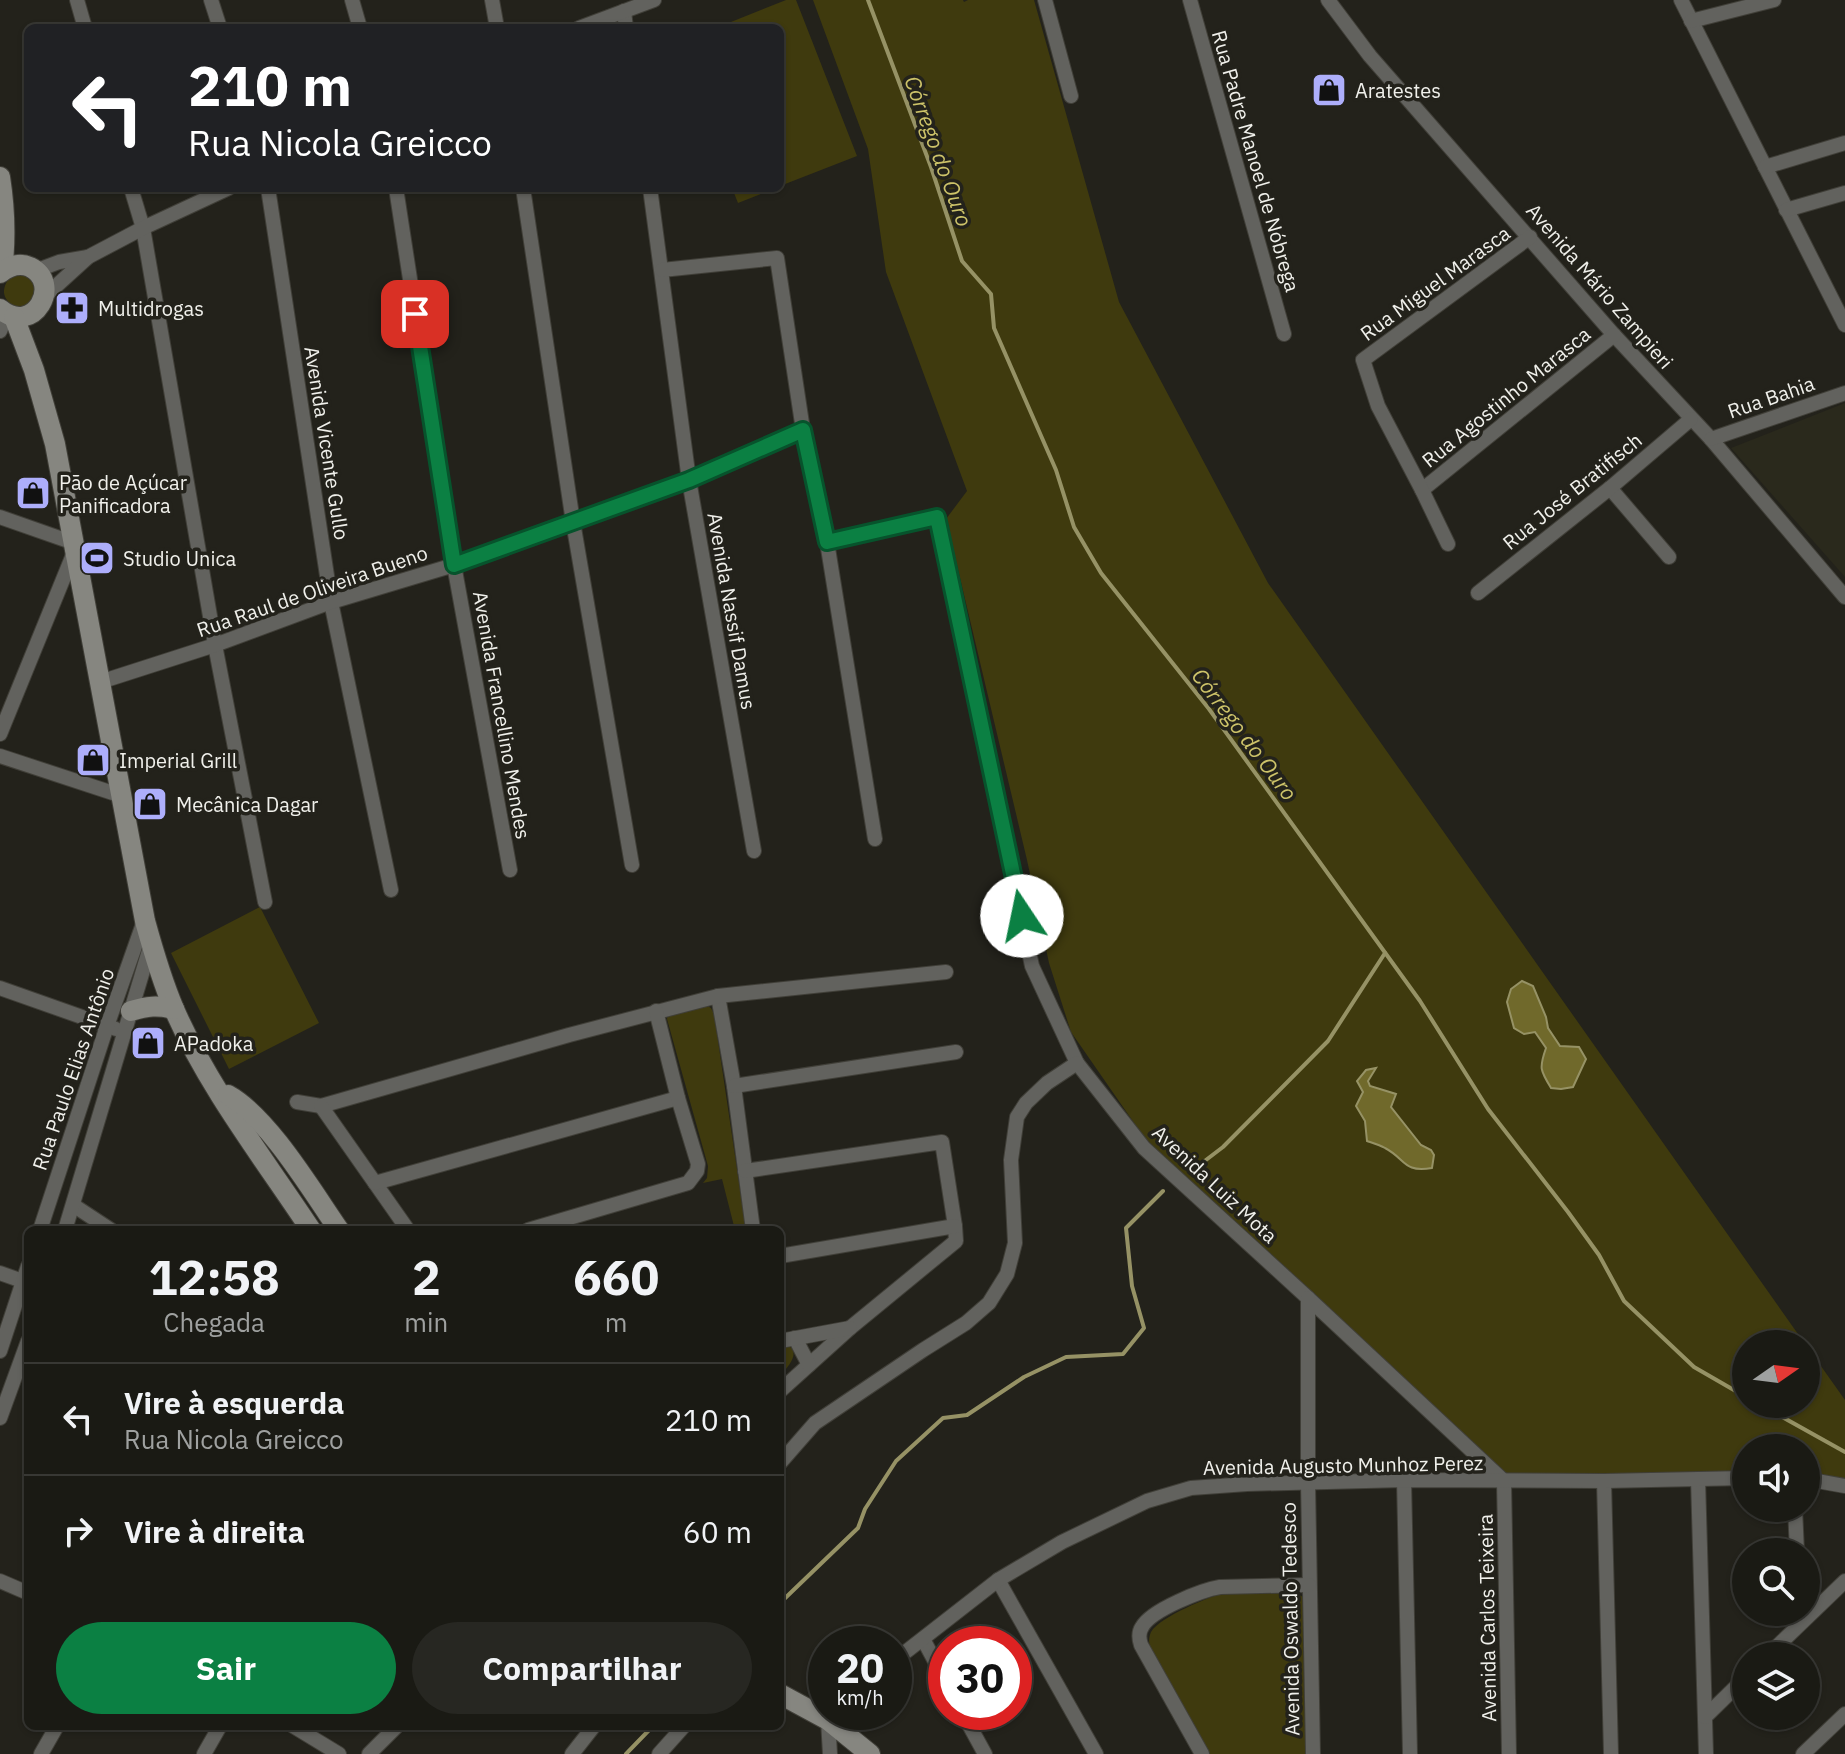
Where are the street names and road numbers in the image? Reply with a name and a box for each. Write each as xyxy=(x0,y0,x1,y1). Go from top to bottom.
street label: Rua Padre Manoel de Nóbrega xyxy=(1206,27,1306,295)
street label: Avenida Mário Zampieri xyxy=(1521,197,1679,375)
street label: Rua Miguel Marasca xyxy=(1355,219,1516,347)
street label: Rua Agostinho Marasca xyxy=(1416,320,1596,473)
street label: Avenida Vicente Gullo xyxy=(298,344,356,542)
street label: Rua Bahia xyxy=(1724,369,1818,424)
street label: Rua José Bratifisch xyxy=(1497,426,1647,556)
street label: Avenida Nassif Damus xyxy=(701,510,763,712)
street label: Rua Raul de Oliveira Bueno xyxy=(193,539,431,643)
street label: Avenida Francellino Mendes xyxy=(467,589,537,841)
street label: Rua Paulo Elias Antônio xyxy=(26,964,120,1174)
street label: Avenida Luiz Mota xyxy=(1147,1119,1284,1249)
street label: Avenida Augusto Munhoz Perez xyxy=(1203,1449,1483,1481)
street label: Avenida Oswaldo Tedesco xyxy=(1274,1502,1306,1736)
street label: Avenida Carlos Teixeira xyxy=(1472,1514,1502,1722)

